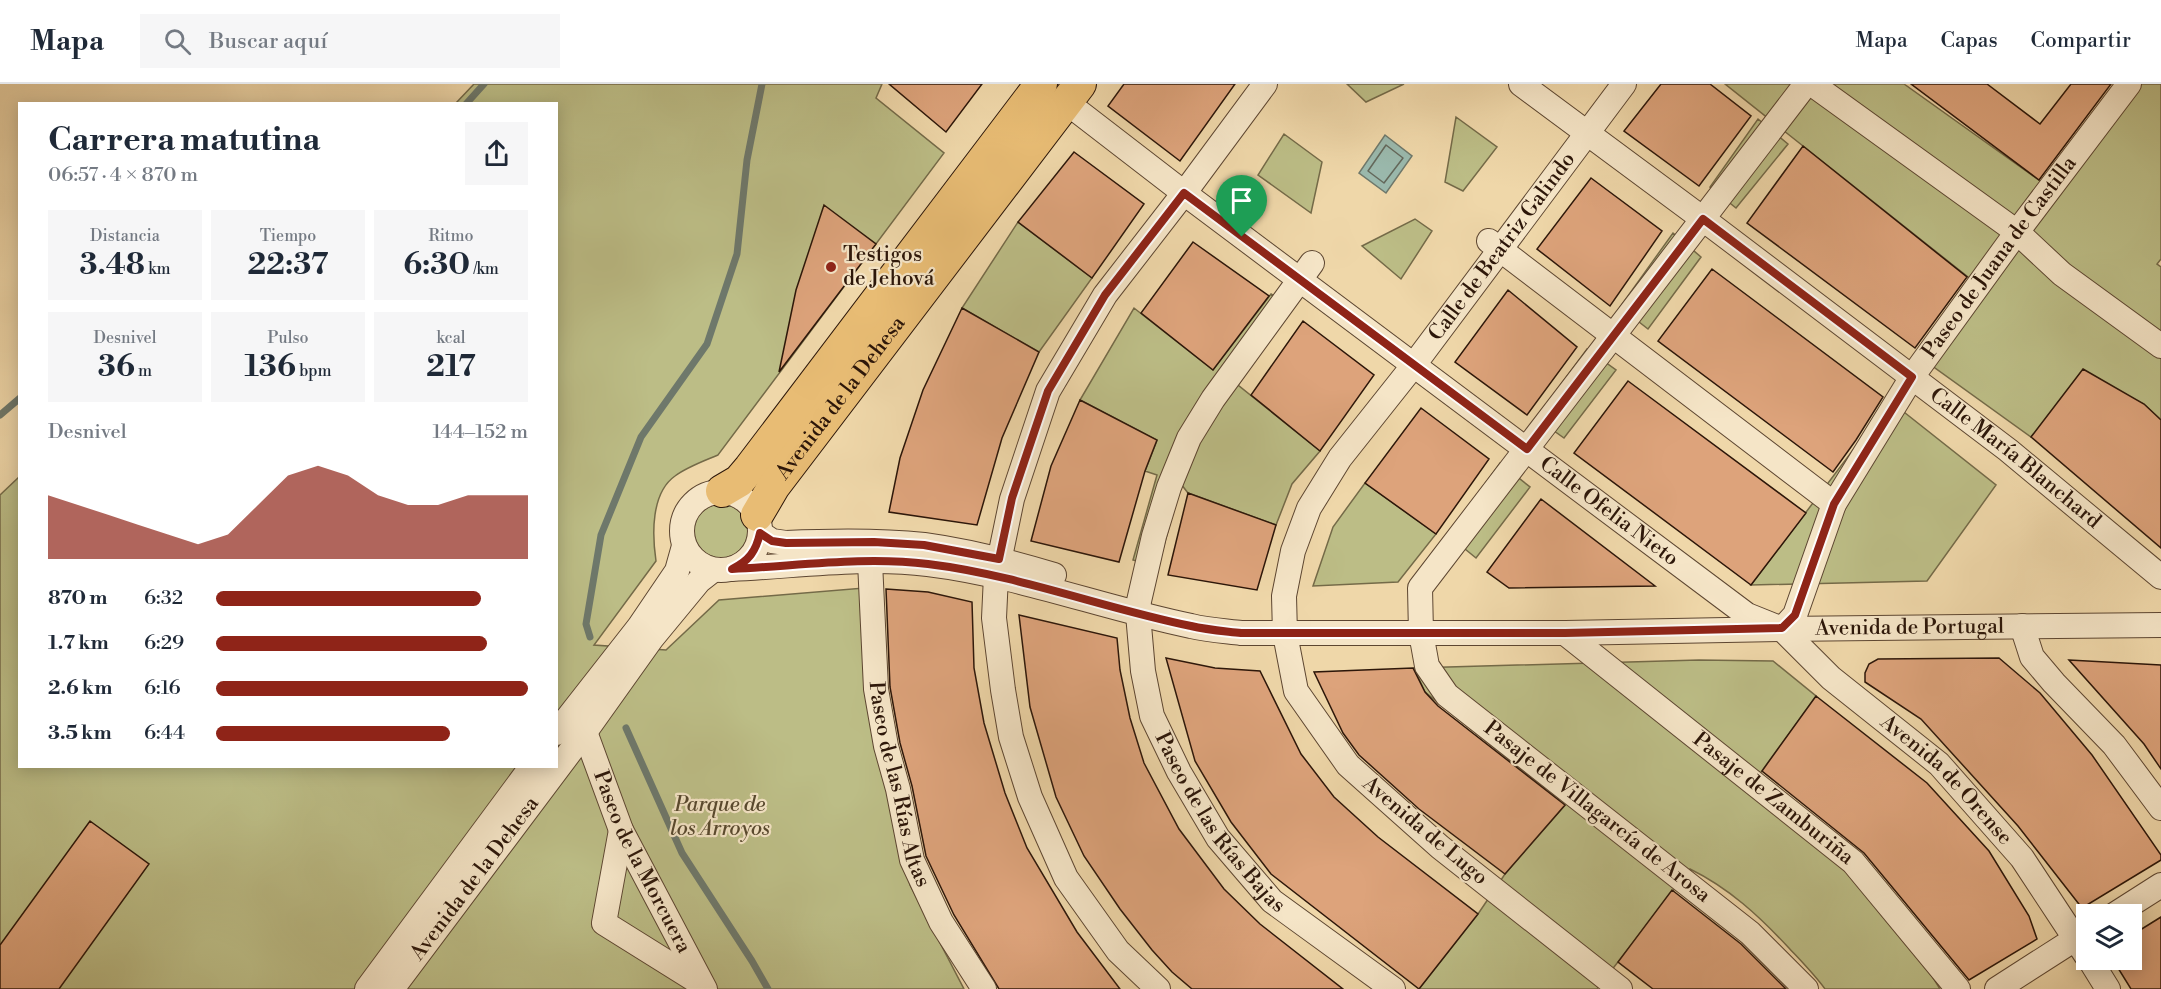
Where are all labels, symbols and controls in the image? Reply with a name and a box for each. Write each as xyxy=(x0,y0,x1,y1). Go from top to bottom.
search box xyxy=(140,14,560,68)
text: Mapa xyxy=(30,24,104,59)
icon: search xyxy=(161,25,194,58)
text: Buscar aquí xyxy=(209,28,328,55)
text: Mapa xyxy=(1856,28,1908,54)
text: Capas xyxy=(1941,28,1998,54)
text: Compartir xyxy=(2031,28,2131,54)
text: Carrera matutina xyxy=(48,120,320,161)
button: share xyxy=(465,122,528,185)
street label: Calle de Beatriz Galindo xyxy=(1423,147,1581,346)
street label: Paseo de Juana de Castilla xyxy=(1917,151,2083,364)
text: 06:57 · 4 × 870 m xyxy=(48,163,198,188)
pin xyxy=(1216,175,1267,237)
icon: arrive xyxy=(1225,184,1258,217)
text: Distancia xyxy=(90,226,160,246)
text: Tiempo xyxy=(260,226,316,246)
text: Ritmo xyxy=(429,226,473,246)
place label: Testigos de Jehová xyxy=(843,242,935,292)
text: 3.48 xyxy=(79,246,145,284)
text: 22:37 xyxy=(248,246,328,284)
text: 6:30 xyxy=(403,246,470,284)
text: km xyxy=(145,259,171,279)
text: /km xyxy=(470,259,499,279)
marker: Testigos de Jehová xyxy=(824,260,838,274)
street label: Avenida de la Dehesa xyxy=(770,311,912,486)
text: Desnivel xyxy=(94,328,156,348)
text: Pulso xyxy=(268,328,308,348)
text: kcal xyxy=(436,328,466,348)
text: 36 xyxy=(98,348,135,386)
text: 136 xyxy=(244,348,296,386)
text: 217 xyxy=(426,348,476,386)
text: m xyxy=(135,361,152,381)
text: bpm xyxy=(296,361,332,381)
street label: Calle María Blanchard xyxy=(1924,382,2106,535)
text: Desnivel xyxy=(48,420,127,445)
text: 144–152 m xyxy=(433,420,528,445)
street label: Calle Ofelia Nieto xyxy=(1534,451,1683,572)
text: 870 m xyxy=(48,586,107,611)
text: 6:32 xyxy=(144,586,183,611)
street label: Avenida de Portugal xyxy=(1814,614,2004,642)
text: 1.7 km xyxy=(48,631,109,656)
text: 6:29 xyxy=(144,631,184,656)
text: 2.6 km xyxy=(48,676,112,701)
text: 6:16 xyxy=(144,676,181,701)
street label: Paseo de las Rías Altas xyxy=(863,681,936,891)
street label: Avenida de Orense xyxy=(1874,709,2018,851)
street label: Pasaje de Villagarcía de Arosa xyxy=(1478,715,1716,909)
text: 3.5 km xyxy=(48,721,112,746)
text: 6:44 xyxy=(144,721,185,746)
street label: Pasaje de Zamburiña xyxy=(1687,727,1859,871)
street label: Paseo de las Rías Bajas xyxy=(1149,728,1290,919)
street label: Paseo de la Morcuera xyxy=(587,767,697,958)
street label: Avenida de Lugo xyxy=(1356,770,1493,891)
street label: Avenida de la Dehesa xyxy=(404,791,545,967)
park label: Parque de los Arroyos xyxy=(670,792,770,842)
map controls xyxy=(2076,904,2142,970)
button: layers xyxy=(2076,904,2142,970)

